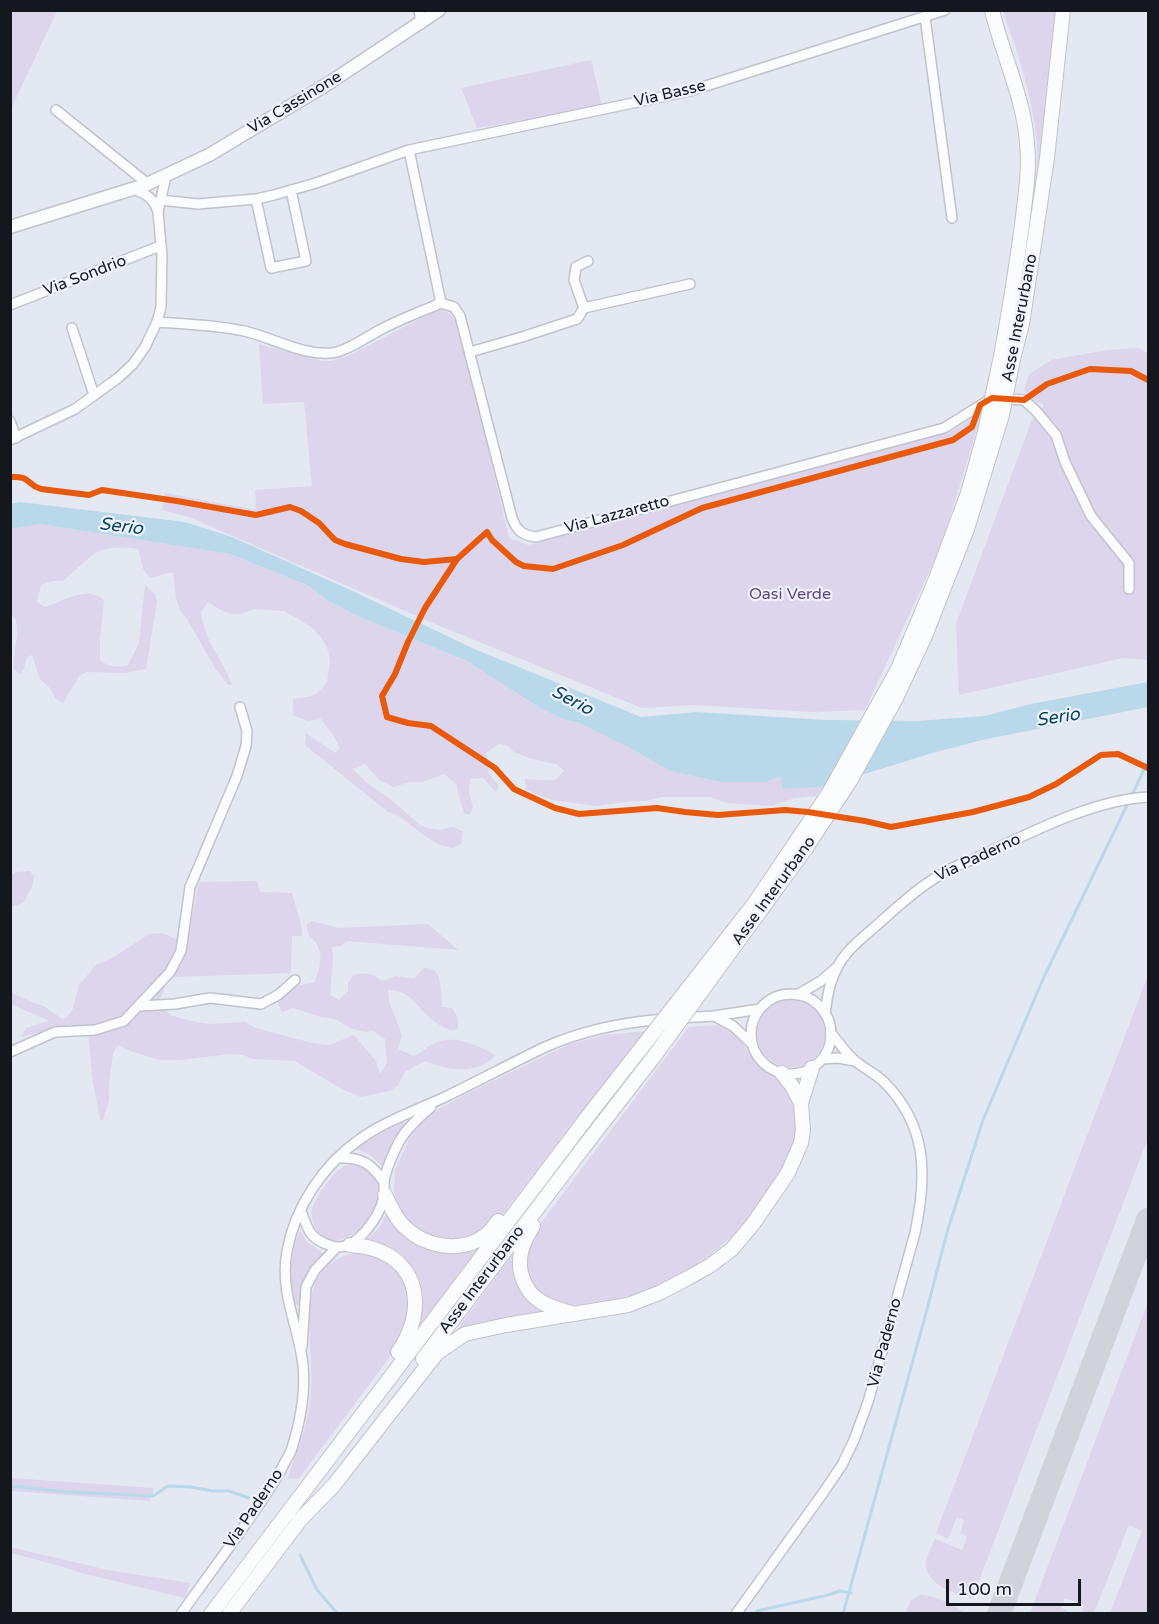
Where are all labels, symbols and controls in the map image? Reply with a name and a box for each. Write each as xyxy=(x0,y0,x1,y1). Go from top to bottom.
street label: Via Cassinone xyxy=(245,68,345,138)
street label: Via Basse xyxy=(632,76,708,112)
street label: Via Sondrio xyxy=(41,251,129,301)
street label: Asse Interurbano xyxy=(998,252,1042,384)
street label: Via Lazzaretto xyxy=(562,492,672,538)
water label: Serio xyxy=(98,514,144,540)
park label: Oasi Verde xyxy=(749,585,831,605)
water label: Serio xyxy=(548,681,596,721)
water label: Serio xyxy=(1035,704,1081,732)
street label: Via Paderno xyxy=(932,830,1024,886)
street label: Asse Interurbano xyxy=(728,833,820,949)
street label: Asse Interurbano xyxy=(435,1222,529,1338)
street label: Via Paderno xyxy=(864,1296,906,1390)
street label: Via Paderno xyxy=(220,1465,288,1553)
scale bar xyxy=(949,1567,1084,1605)
text: 100 m xyxy=(957,1578,1012,1600)

